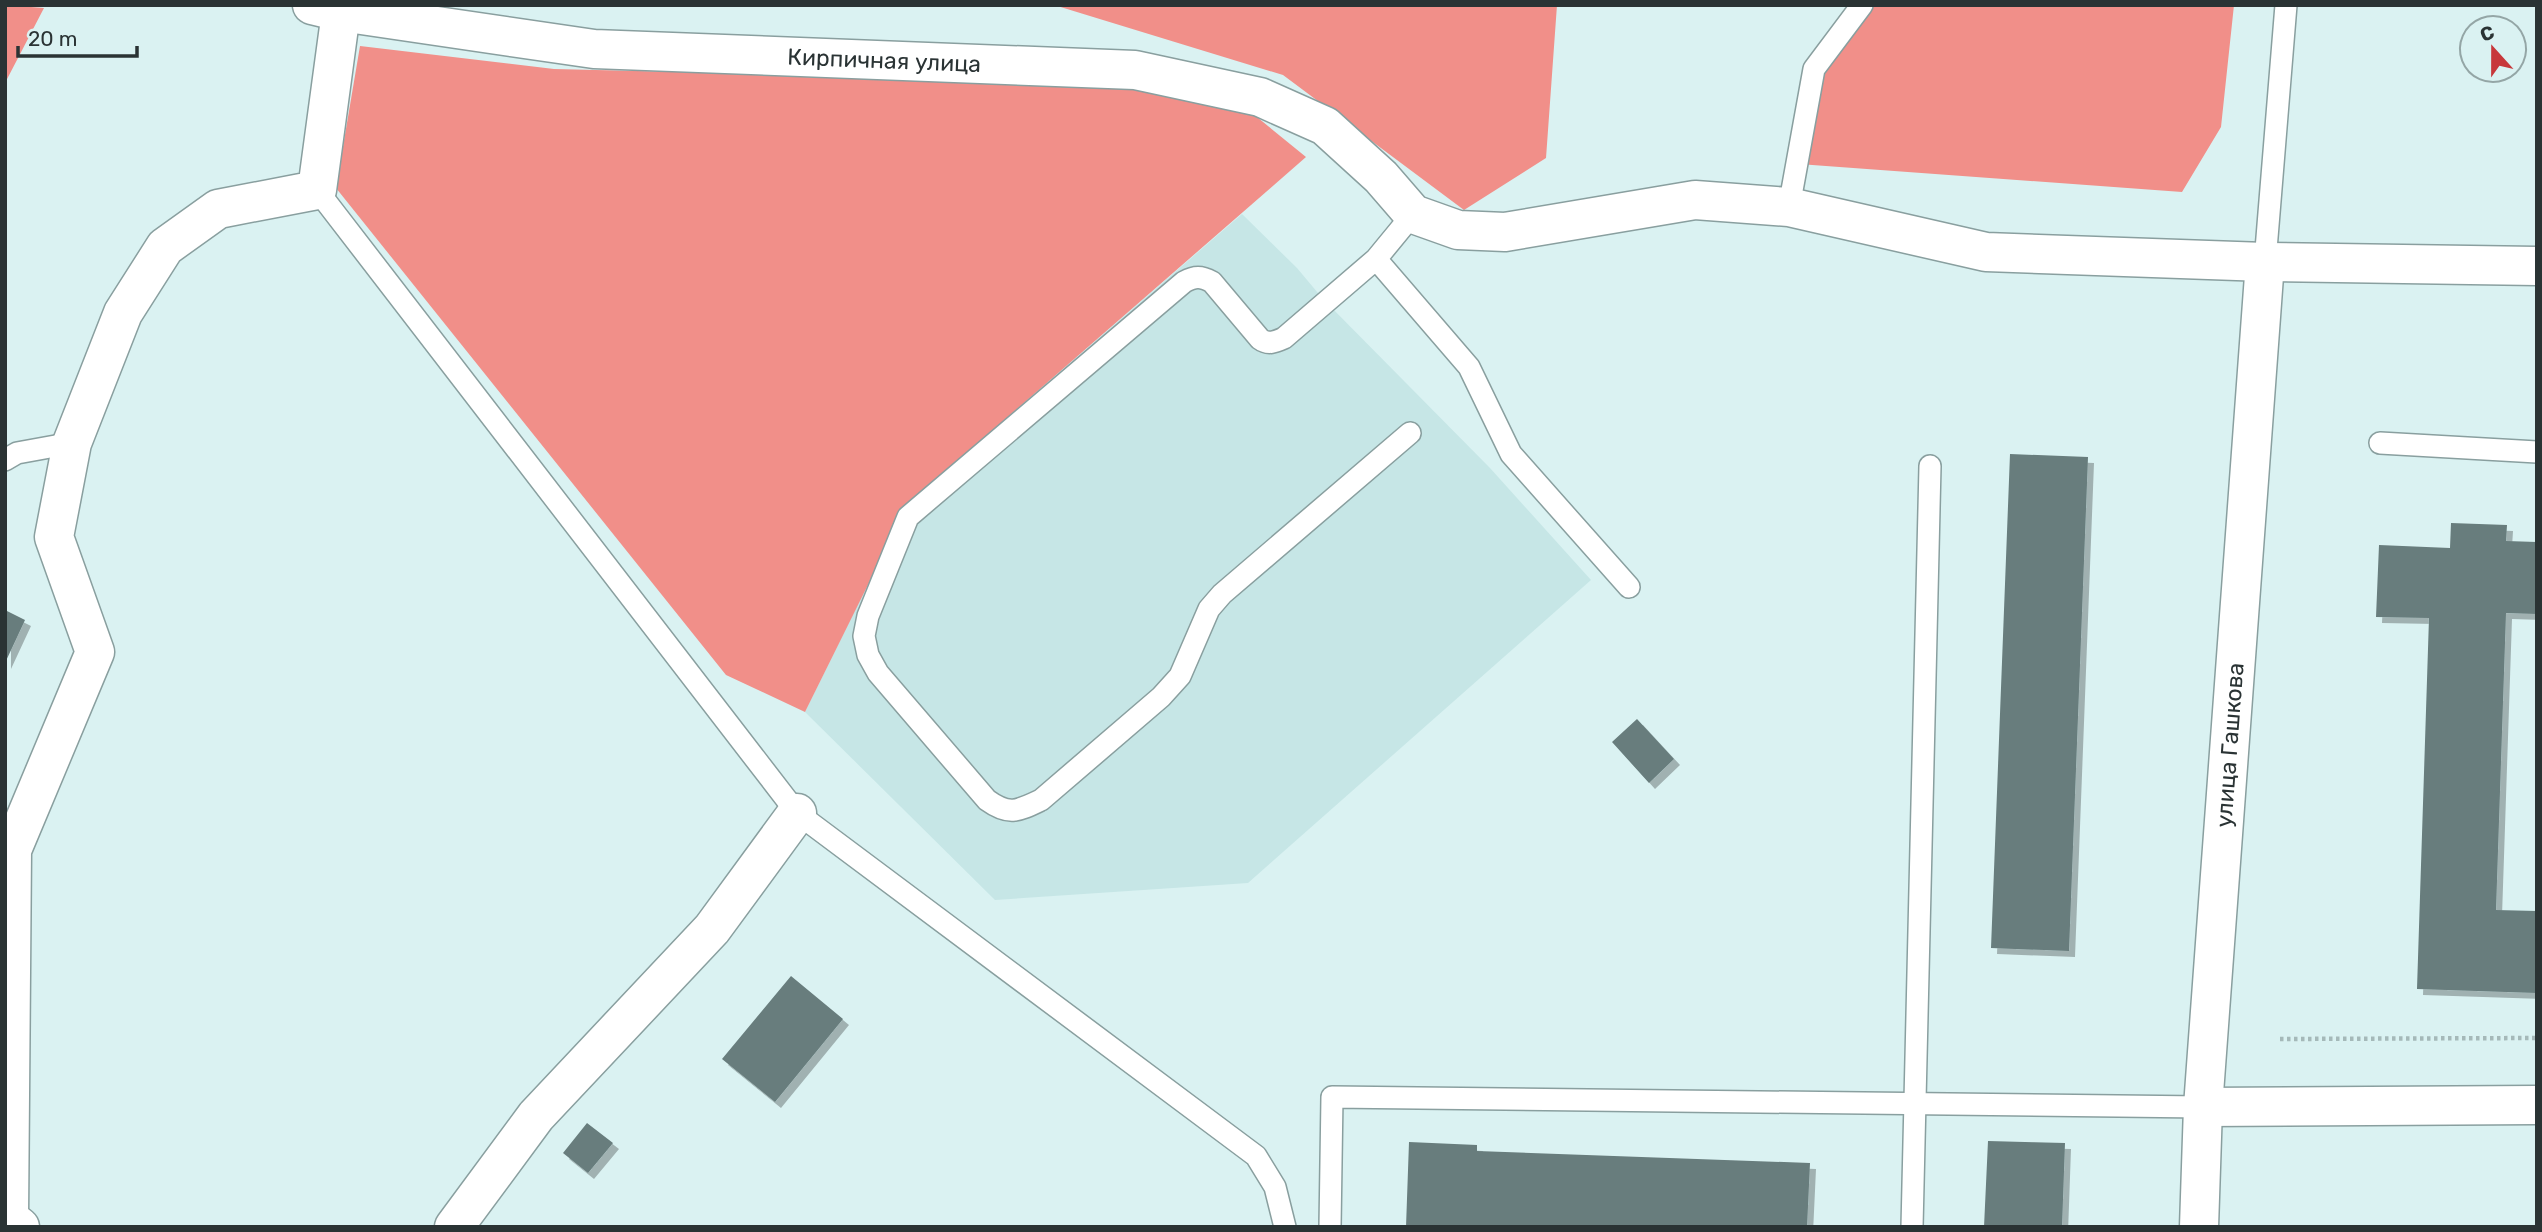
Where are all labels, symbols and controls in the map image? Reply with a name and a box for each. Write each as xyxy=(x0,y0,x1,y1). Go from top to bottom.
scale bar xyxy=(18,14,136,58)
north arrow xyxy=(2458,14,2528,84)
text: С xyxy=(2477,20,2497,47)
text: 20 m xyxy=(28,26,77,51)
street label: Кирпичная улица xyxy=(787,43,982,78)
street label: улица Гашкова xyxy=(2210,662,2250,828)

